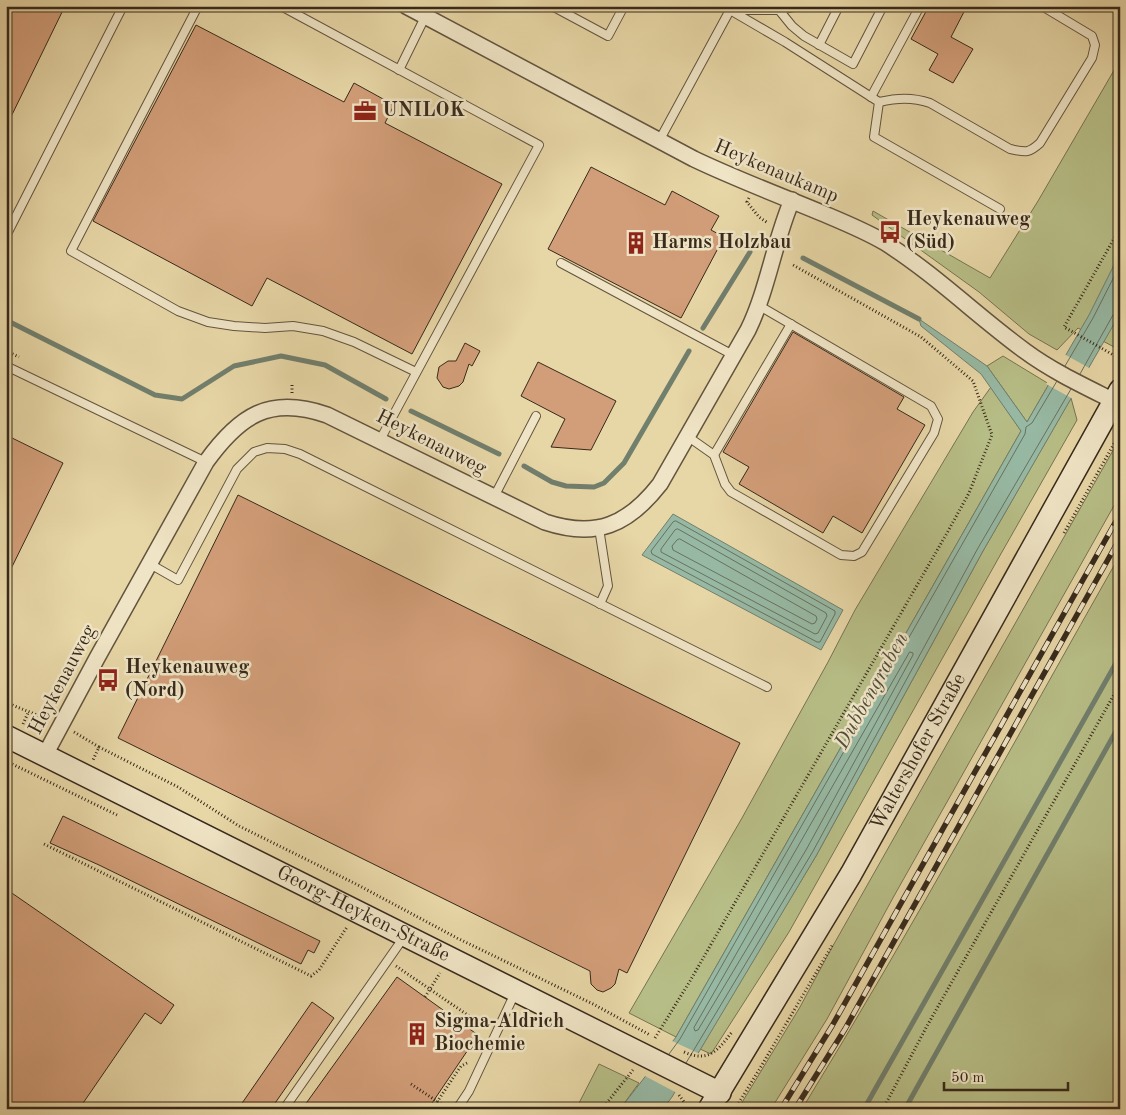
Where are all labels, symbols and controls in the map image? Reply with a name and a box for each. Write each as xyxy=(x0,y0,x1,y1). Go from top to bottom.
office icon: UNILOK xyxy=(352,98,378,124)
place label: UNILOK xyxy=(382,101,465,121)
street label: Heykenaukamp xyxy=(711,137,841,207)
place label: Heykenauweg (Süd) xyxy=(906,210,1030,253)
bus stop icon: Heykenauweg (Süd) xyxy=(877,219,903,245)
building icon: Harms Holzbau xyxy=(623,230,649,256)
place label: Harms Holzbau xyxy=(652,233,791,253)
street label: Heykenauweg xyxy=(373,407,490,479)
street label: Heykenauweg xyxy=(26,622,100,738)
water label: Dubbengraben xyxy=(831,629,913,754)
place label: Heykenauweg (Nord) xyxy=(125,658,249,701)
bus stop icon: Heykenauweg (Nord) xyxy=(95,667,121,693)
street label: Waltershofer Straße xyxy=(867,670,970,834)
street label: Georg-Heyken-Straße xyxy=(273,863,453,966)
place label: Sigma-Aldrich Biochemie xyxy=(434,1012,564,1055)
building icon: Sigma-Aldrich Biochemie xyxy=(404,1021,430,1047)
scale bar xyxy=(944,1060,1067,1092)
text: 50 m xyxy=(951,1071,985,1086)

